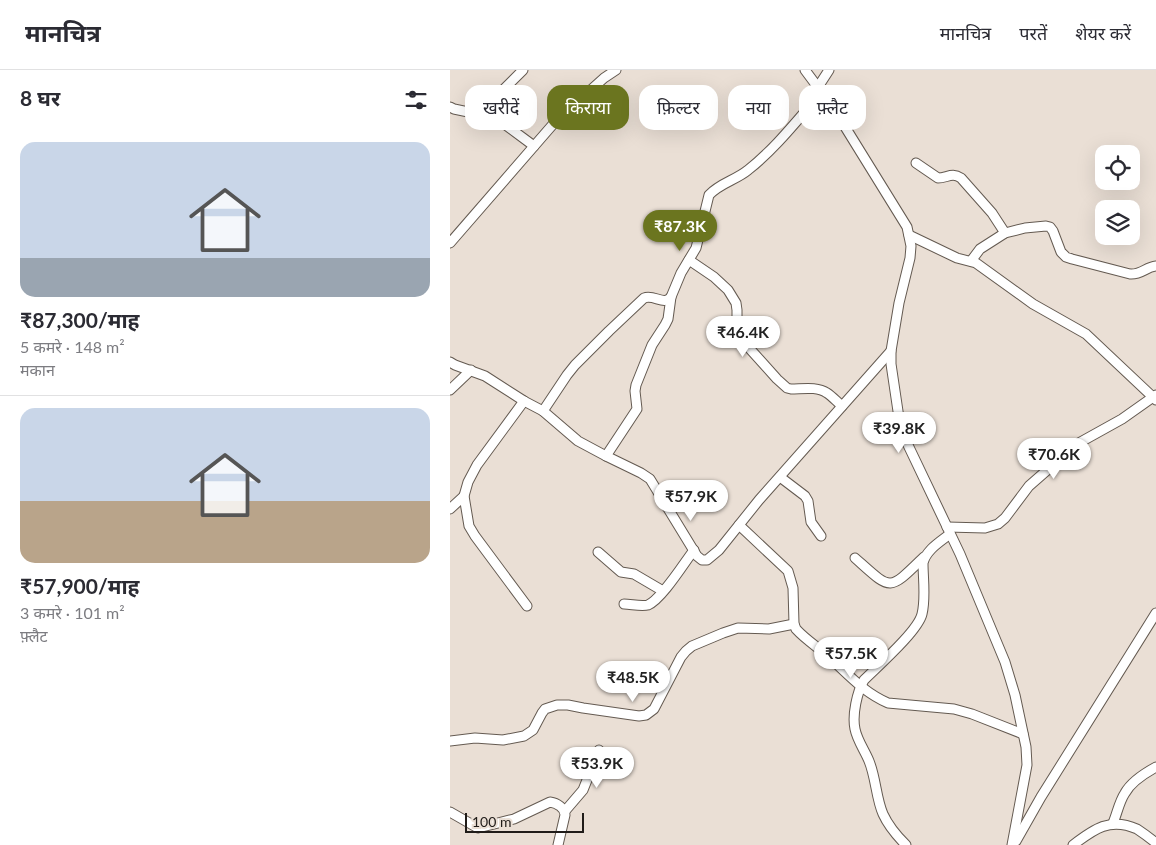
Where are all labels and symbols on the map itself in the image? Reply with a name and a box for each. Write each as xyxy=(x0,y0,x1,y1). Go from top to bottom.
pin: ₹87.3K xyxy=(639,210,721,252)
pin: ₹46.4K xyxy=(702,316,784,358)
pin: ₹39.8K xyxy=(858,412,940,454)
pin: ₹70.6K xyxy=(1013,438,1095,480)
pin: ₹57.9K xyxy=(650,480,732,522)
pin: ₹57.5K xyxy=(810,636,892,679)
pin: ₹48.5K xyxy=(592,660,674,703)
pin: ₹53.9K xyxy=(556,746,638,789)
scale bar xyxy=(465,810,584,833)

